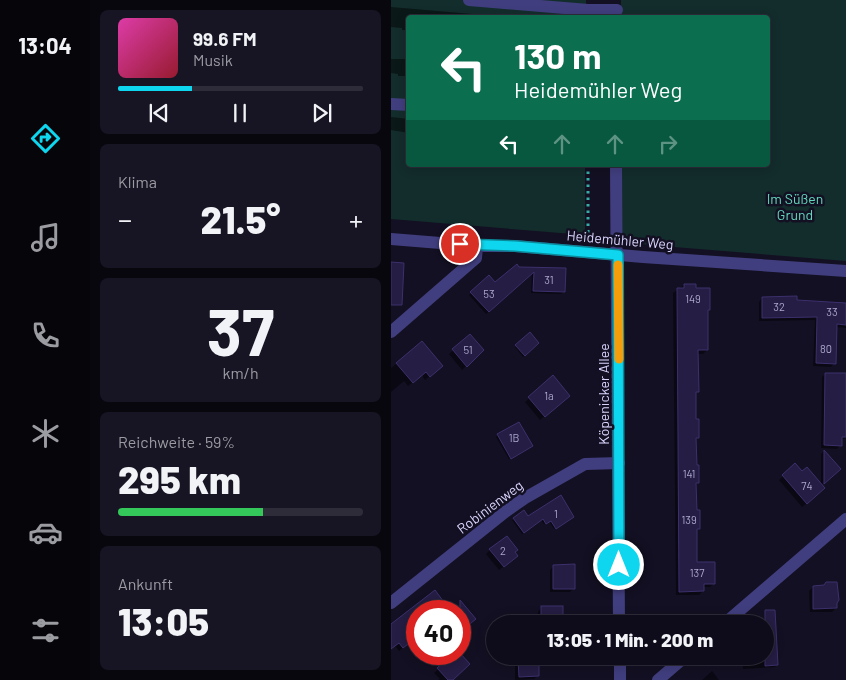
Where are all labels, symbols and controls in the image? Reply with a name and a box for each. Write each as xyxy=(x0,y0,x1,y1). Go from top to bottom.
text: 99.6 FM xyxy=(193,27,257,50)
text: 13:04 xyxy=(18,32,72,58)
text: 130 m xyxy=(514,34,601,76)
icon: left xyxy=(431,35,496,100)
text: Musik xyxy=(193,50,233,69)
text: Heidemühler Weg xyxy=(514,76,682,102)
icon: previous xyxy=(145,99,173,127)
icon: pause xyxy=(226,99,254,127)
icon: next xyxy=(308,99,336,127)
icon: directions xyxy=(28,121,63,156)
icon: left xyxy=(495,130,523,158)
icon: ahead xyxy=(548,130,576,158)
icon: ahead xyxy=(601,130,629,158)
icon: right xyxy=(654,130,682,158)
text: Klima xyxy=(118,172,157,191)
park label: Im Süßen Grund xyxy=(767,190,823,223)
text: 21.5° xyxy=(200,196,281,242)
text: − xyxy=(118,202,132,236)
text: + xyxy=(349,202,363,236)
icon: music xyxy=(28,220,63,255)
pin xyxy=(439,223,481,265)
street label: Heidemühler Weg xyxy=(566,226,674,253)
icon: arrive xyxy=(446,230,474,258)
house number: 31 xyxy=(544,273,554,286)
house number: 53 xyxy=(483,287,495,300)
text: 37 xyxy=(207,291,274,369)
house number: 149 xyxy=(685,292,701,305)
house number: 32 xyxy=(773,300,785,313)
house number: 33 xyxy=(826,305,838,318)
icon: phone xyxy=(28,318,63,353)
house number: 80 xyxy=(820,342,832,355)
house number: 51 xyxy=(463,343,473,356)
street label: Köpenicker Allee xyxy=(595,343,612,445)
text: km/h xyxy=(222,363,259,382)
house number: 1a xyxy=(544,389,554,402)
icon: climate xyxy=(28,416,63,451)
house number: 1B xyxy=(509,431,519,444)
text: Reichweite · 59% xyxy=(118,432,235,451)
text: 295 km xyxy=(118,456,241,502)
house number: 141 xyxy=(683,467,695,480)
street label: Robinienweg xyxy=(453,476,526,537)
house number: 74 xyxy=(801,479,813,492)
house number: 1 xyxy=(554,507,558,520)
house number: 139 xyxy=(681,513,697,526)
icon: car xyxy=(28,515,63,550)
position arrow xyxy=(592,538,644,590)
house number: 2 xyxy=(500,544,506,557)
house number: 137 xyxy=(690,566,704,579)
text: Ankunft xyxy=(118,574,173,593)
text: 13:05 xyxy=(118,598,209,644)
speed limit sign: 40 xyxy=(406,600,471,665)
icon: filters xyxy=(28,613,63,648)
text: 13:05 · 1 Min. · 200 m xyxy=(547,628,713,651)

